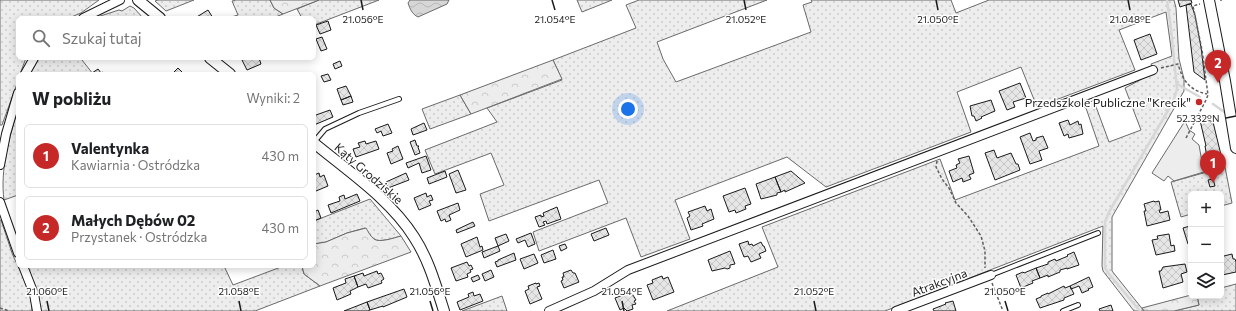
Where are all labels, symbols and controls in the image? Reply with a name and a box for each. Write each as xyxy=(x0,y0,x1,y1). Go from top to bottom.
text: 21.056°E xyxy=(343,13,384,25)
text: 21.054°E xyxy=(535,13,576,25)
text: 21.052°E xyxy=(726,13,766,25)
text: 21.050°E xyxy=(917,13,959,25)
text: 21.048°E xyxy=(1109,13,1151,25)
search box xyxy=(16,16,316,60)
icon: search xyxy=(30,27,52,49)
text: Szukaj tutaj xyxy=(62,29,142,47)
pin: 2 xyxy=(1205,50,1231,83)
text: W pobliżu xyxy=(32,88,111,109)
text: Wyniki: 2 xyxy=(246,90,300,106)
place label: Przedszkole Publiczne "Krecik" xyxy=(1025,95,1191,109)
marker: Przedszkole Publiczne "Krecik" xyxy=(1194,97,1204,107)
your location xyxy=(618,99,638,119)
text: 52.332°N xyxy=(1177,112,1219,124)
text: Valentynka xyxy=(71,139,149,157)
street label: Kąty Grodziskie xyxy=(332,140,406,206)
text: 1 xyxy=(43,148,49,164)
text: 430 m xyxy=(261,148,299,164)
pin: 1 xyxy=(1200,150,1226,183)
text: Kawiarnia · Ostródzka xyxy=(71,157,200,173)
map controls xyxy=(1188,191,1224,299)
button: + xyxy=(1188,191,1224,227)
text: Małych Dębów 02 xyxy=(71,211,195,229)
text: 2 xyxy=(42,220,50,236)
text: 430 m xyxy=(261,220,299,236)
button: − xyxy=(1188,227,1224,263)
text: Przystanek · Ostródzka xyxy=(71,229,207,245)
button: layers xyxy=(1188,263,1224,299)
street label: Atrakcyjna xyxy=(909,265,969,299)
text: 21.060°E xyxy=(26,285,68,297)
text: 21.058°E xyxy=(219,285,260,297)
text: 21.056°E xyxy=(410,285,451,297)
text: 21.054°E xyxy=(602,285,643,297)
text: 21.052°E xyxy=(794,285,834,297)
text: 21.050°E xyxy=(984,285,1026,297)

